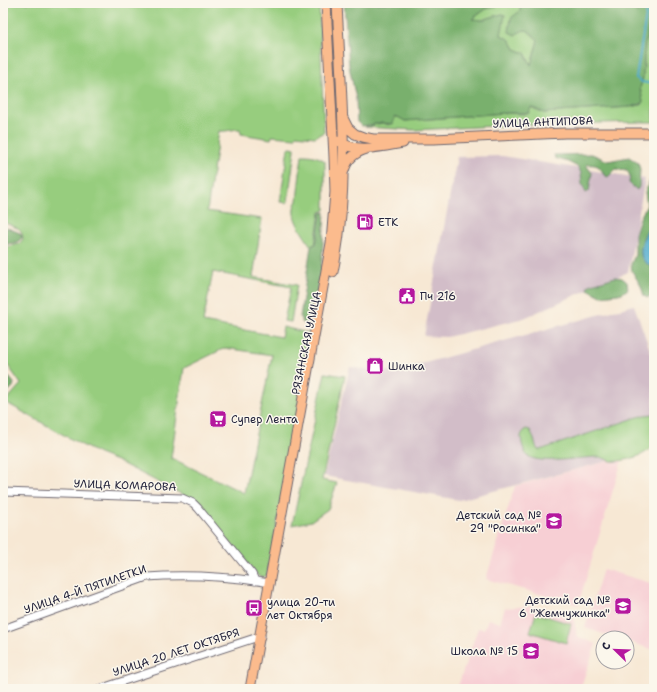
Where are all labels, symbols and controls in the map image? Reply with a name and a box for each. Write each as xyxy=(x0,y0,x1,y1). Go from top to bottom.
street label: УЛИЦА АНТИПОВА xyxy=(492,113,594,132)
fuel station icon: ЕТК xyxy=(355,212,375,232)
place label: ЕТК xyxy=(378,215,398,230)
public building icon: Пч 216 xyxy=(397,286,417,306)
place label: Пч 216 xyxy=(420,289,456,304)
street label: РЯЗАНСКАЯ УЛИЦА xyxy=(288,290,325,396)
shop icon: Шинка xyxy=(365,356,385,376)
place label: Шинка xyxy=(388,359,425,374)
supermarket icon: Супер Лента xyxy=(208,409,228,429)
place label: Супер Лента xyxy=(231,412,298,427)
street label: УЛИЦА КОМАРОВА xyxy=(73,476,177,495)
place label: Детский сад № 29 "Росинка" xyxy=(456,508,541,536)
school or university icon: Детский сад № 29 "Росинка" xyxy=(544,511,564,531)
street label: УЛИЦА 4-Й ПЯТИЛЕТКИ xyxy=(22,560,149,617)
place label: Детский сад № 6 "Жемчужинка" xyxy=(519,593,610,621)
place label: улица 20-ти лет Октября xyxy=(267,595,335,623)
school or university icon: Детский сад № 6 "Жемчужинка" xyxy=(613,596,633,616)
bus stop icon: улица 20-ти лет Октября xyxy=(244,598,264,618)
street label: УЛИЦА 20 ЛЕТ ОКТЯБРЯ xyxy=(111,625,241,680)
north arrow xyxy=(595,630,635,670)
text: С xyxy=(598,640,615,652)
school or university icon: Школа № 15 xyxy=(521,641,541,661)
place label: Школа № 15 xyxy=(450,644,518,659)

